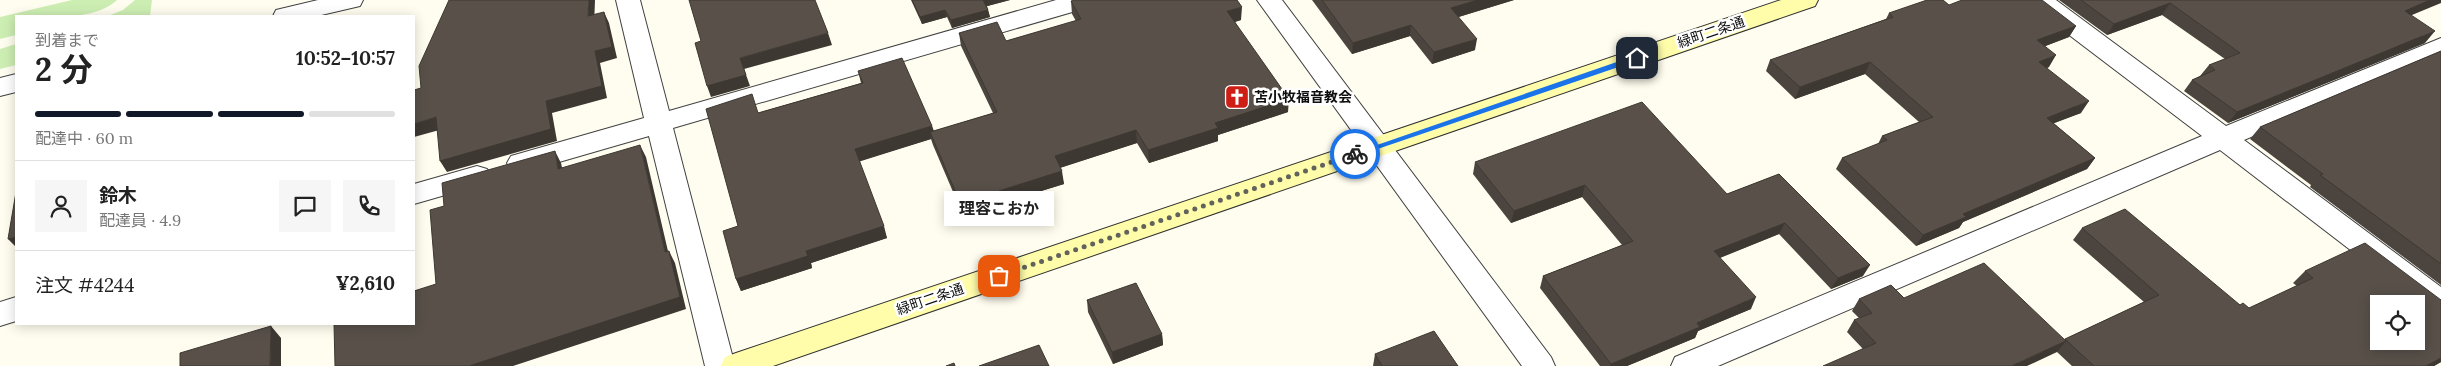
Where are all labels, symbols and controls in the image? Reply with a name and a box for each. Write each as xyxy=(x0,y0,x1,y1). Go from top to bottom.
street label: 緑町二条通 xyxy=(1675,12,1747,52)
text: 到着まで xyxy=(35,30,99,50)
pin xyxy=(1616,37,1658,79)
icon: home xyxy=(1623,44,1651,72)
text: 10:52–10:57 xyxy=(296,46,395,70)
text: 2 分 xyxy=(35,49,92,90)
church icon: 苫小牧福音教会 xyxy=(1224,84,1250,110)
place label: 苫小牧福音教会 xyxy=(1254,88,1352,106)
text: 配達中 · 60 m xyxy=(35,128,133,148)
courier xyxy=(1330,129,1380,179)
icon: bike xyxy=(1341,140,1369,168)
button: person xyxy=(35,180,87,232)
button: chat xyxy=(279,180,331,232)
button: phone xyxy=(343,180,395,232)
text: 鈴木 xyxy=(99,183,137,207)
callout: 理容こおか xyxy=(944,191,1054,226)
text: 理容こおか xyxy=(959,198,1039,218)
text: 配達員 · 4.9 xyxy=(99,210,181,230)
pin xyxy=(978,255,1020,297)
icon: bag xyxy=(985,262,1013,290)
text: ¥2,610 xyxy=(336,271,395,295)
text: 注文 #4244 xyxy=(35,273,134,297)
street label: 緑町二条通 xyxy=(894,279,966,319)
map controls xyxy=(2370,295,2425,350)
button: locate xyxy=(2370,295,2425,350)

